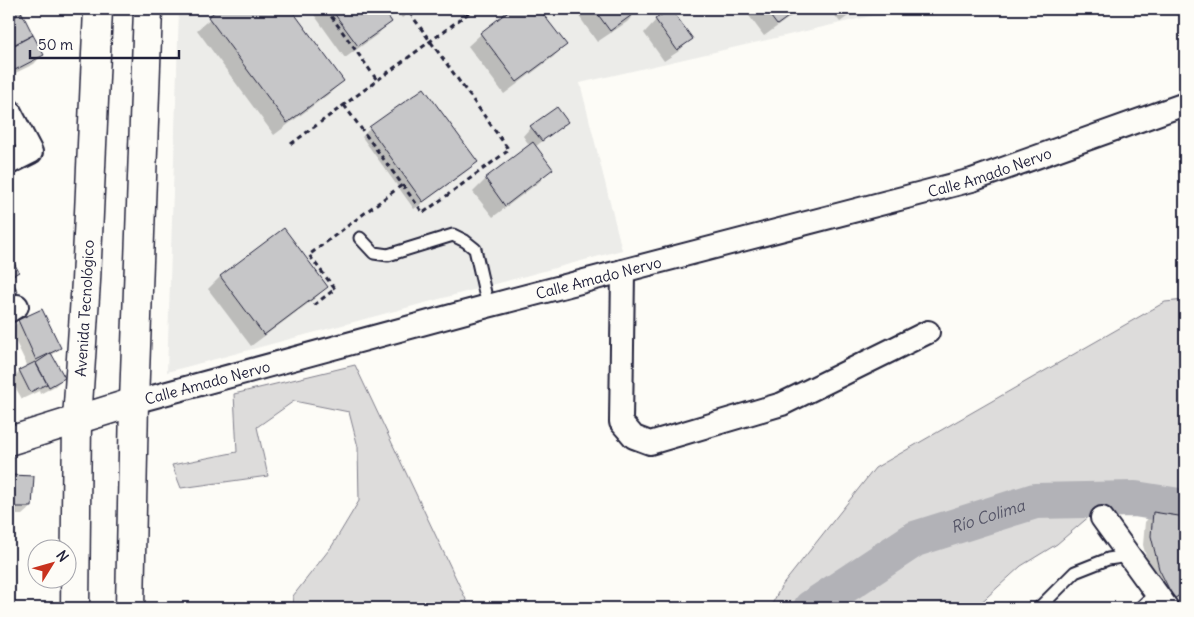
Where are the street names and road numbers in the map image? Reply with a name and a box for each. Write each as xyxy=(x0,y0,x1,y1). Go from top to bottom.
street label: Calle Amado Nervo xyxy=(926,143,1054,201)
street label: Avenida Tecnológico xyxy=(70,239,97,377)
street label: Calle Amado Nervo xyxy=(534,252,663,303)
street label: Calle Amado Nervo xyxy=(143,356,272,408)

